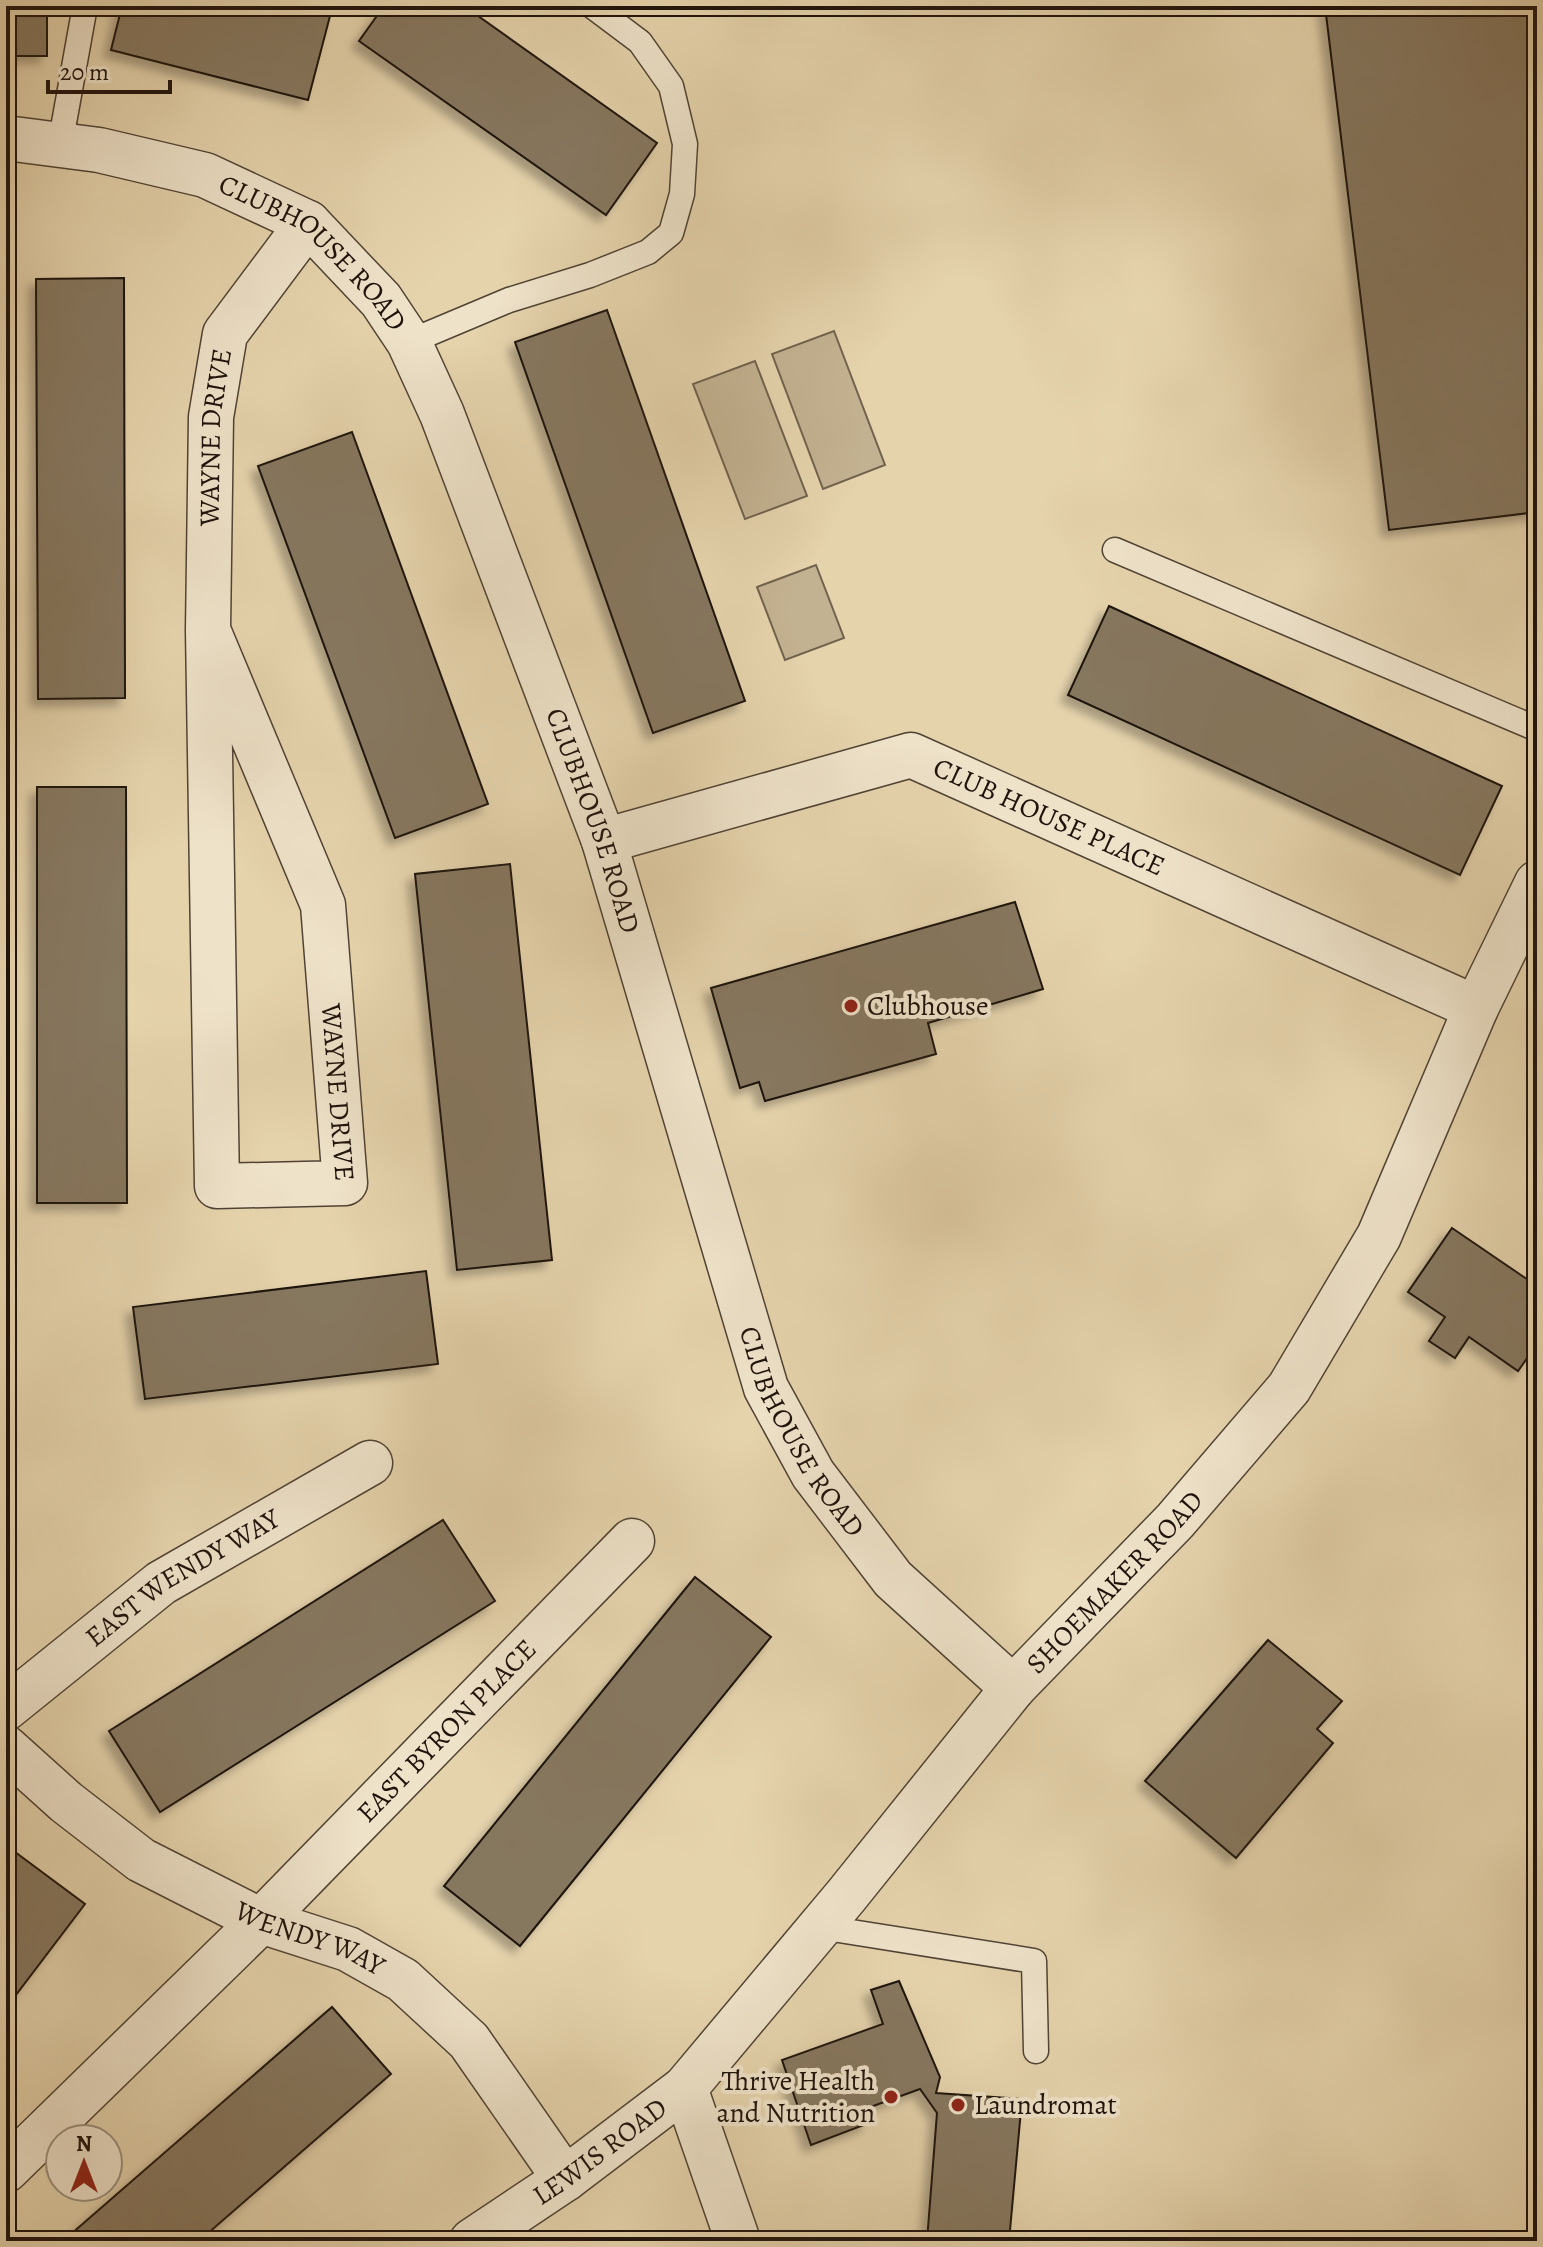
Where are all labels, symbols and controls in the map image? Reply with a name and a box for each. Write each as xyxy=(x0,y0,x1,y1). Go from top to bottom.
scale bar xyxy=(48,44,170,94)
text: 20 m xyxy=(60,56,109,88)
street label: CLUBHOUSE ROAD xyxy=(213,165,415,339)
street label: WAYNE DRIVE xyxy=(190,346,241,527)
street label: CLUBHOUSE ROAD xyxy=(536,703,649,938)
street label: CLUB HOUSE PLACE xyxy=(927,748,1171,885)
place label: Clubhouse xyxy=(867,987,989,1025)
marker: Clubhouse xyxy=(842,997,860,1015)
street label: WAYNE DRIVE xyxy=(312,1001,364,1183)
street label: CLUBHOUSE ROAD xyxy=(730,1322,873,1545)
street label: SHOEMAKER ROAD xyxy=(1018,1482,1212,1682)
street label: EAST WENDY WAY xyxy=(77,1499,288,1656)
street label: EAST BYRON PLACE xyxy=(348,1631,545,1831)
street label: WENDY WAY xyxy=(227,1891,392,1985)
place label: Thrive Health and Nutrition xyxy=(716,2062,875,2132)
place label: Laundromat xyxy=(974,2086,1117,2124)
marker: Thrive Health and Nutrition xyxy=(882,2088,900,2106)
street label: LEWIS ROAD xyxy=(525,2089,675,2214)
marker: Laundromat xyxy=(949,2096,967,2114)
north arrow xyxy=(44,2123,124,2203)
text: N xyxy=(76,2129,92,2159)

